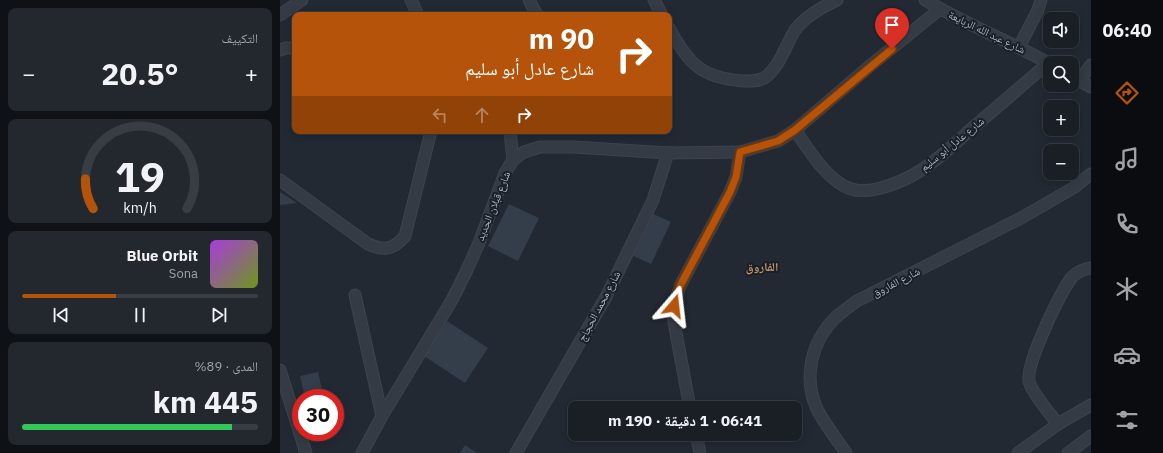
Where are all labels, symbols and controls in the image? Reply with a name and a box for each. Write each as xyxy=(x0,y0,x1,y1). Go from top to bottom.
street label: شارع عبد الله الربايعة xyxy=(946,7,1028,57)
pin xyxy=(875,8,909,49)
map controls xyxy=(1043,12,1079,180)
button: sound xyxy=(1043,12,1079,48)
icon: arrive xyxy=(881,14,903,36)
text: 06:40 xyxy=(1102,19,1152,42)
text: 90 m xyxy=(529,20,594,57)
icon: right xyxy=(608,28,660,80)
text: التكييف xyxy=(222,30,258,47)
text: 20.5° xyxy=(101,54,179,93)
button: search xyxy=(1043,56,1079,92)
text: شارع عادل أبو سليم xyxy=(465,57,594,80)
text: − xyxy=(22,59,35,88)
text: + xyxy=(245,59,258,88)
icon: directions xyxy=(1113,79,1141,107)
button: + xyxy=(1043,100,1079,136)
icon: left xyxy=(429,104,451,126)
icon: ahead xyxy=(471,104,493,126)
icon: right xyxy=(513,104,535,126)
street label: شارع عادل أبو سليم xyxy=(917,114,988,175)
button: − xyxy=(1043,144,1079,180)
icon: music xyxy=(1113,145,1141,173)
text: 19 xyxy=(115,149,165,203)
street label: شارع قبلان الحديد xyxy=(473,169,513,243)
text: km/h xyxy=(123,198,157,217)
icon: phone xyxy=(1113,210,1141,238)
text: Blue Orbit xyxy=(127,246,198,265)
district label: الفاروق xyxy=(746,259,778,275)
street label: شارع الفاروق xyxy=(870,264,922,300)
text: Sona xyxy=(169,265,198,282)
street label: شارع محمد الحجاج xyxy=(575,268,623,344)
icon: climate xyxy=(1113,275,1141,303)
position arrow xyxy=(653,285,695,327)
icon: previous xyxy=(50,304,72,326)
icon: pause xyxy=(129,304,151,326)
icon: next xyxy=(208,304,230,326)
icon: car xyxy=(1113,341,1141,369)
text: المدى · 89% xyxy=(195,358,258,375)
text: 445 km xyxy=(153,382,258,421)
speed limit sign: 30 xyxy=(292,389,344,441)
icon: filters xyxy=(1113,406,1141,434)
text: 06:41 · 1 دقيقة · 190 m xyxy=(608,411,762,430)

